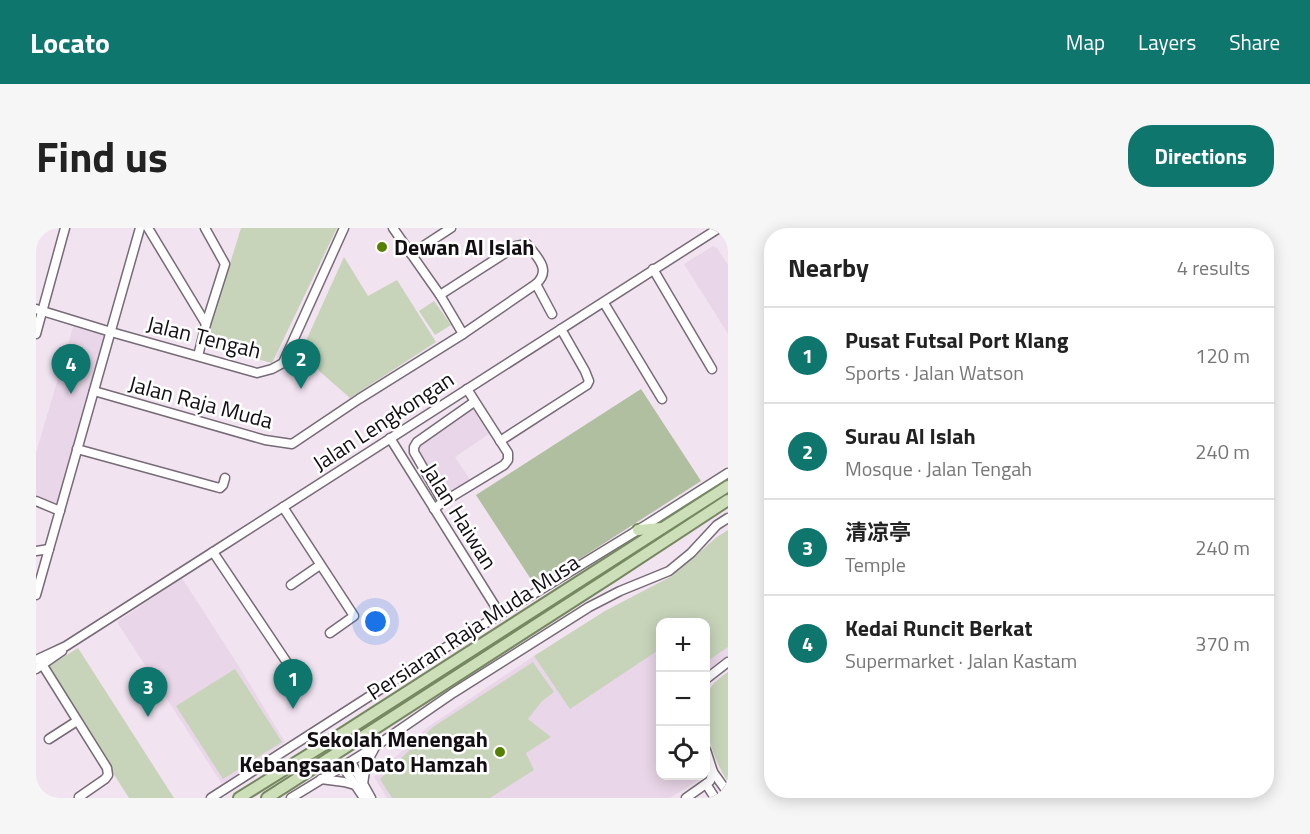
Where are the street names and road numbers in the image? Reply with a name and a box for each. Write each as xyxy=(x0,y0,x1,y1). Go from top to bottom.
street label: Jalan Tengah xyxy=(143,306,265,368)
street label: Jalan Lengkongan xyxy=(306,362,460,480)
street label: Jalan Raja Muda xyxy=(125,366,277,438)
street label: Jalan Haiwan xyxy=(414,456,506,576)
street label: Persiaran Raja Muda Musa xyxy=(360,545,586,709)

